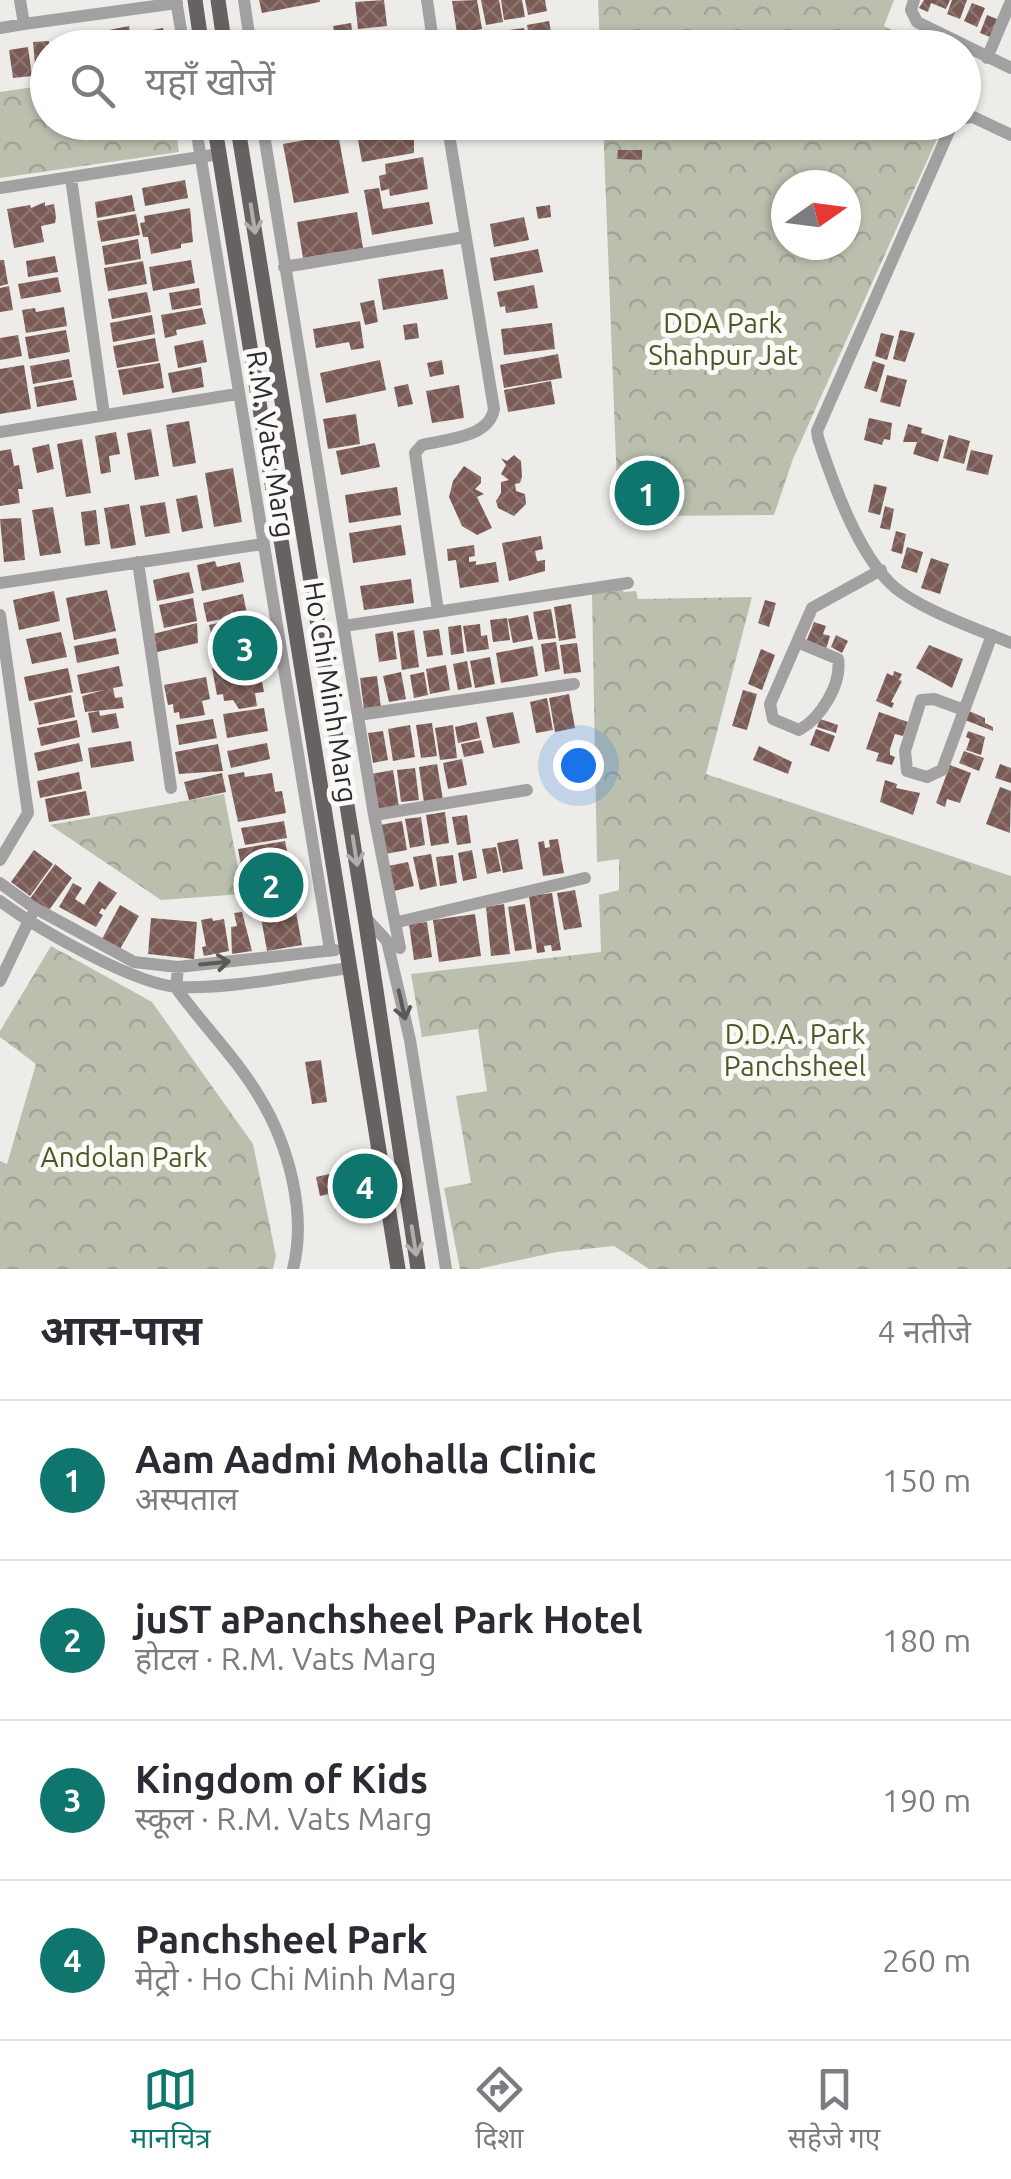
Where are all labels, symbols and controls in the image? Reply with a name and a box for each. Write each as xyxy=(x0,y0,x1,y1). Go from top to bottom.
search box xyxy=(30,30,981,140)
icon: search xyxy=(65,58,120,113)
text: यहाँ खोजें xyxy=(145,60,275,102)
north arrow xyxy=(771,170,861,260)
one-way arrow xyxy=(244,202,263,234)
park label: DDA Park Shahpur Jat xyxy=(648,307,798,370)
street label: R.M. Vats Marg xyxy=(241,348,302,540)
pin: 1 xyxy=(614,456,680,530)
street label: Ho Chi Minh Marg xyxy=(299,579,364,805)
pin: 3 xyxy=(212,610,278,686)
your location xyxy=(553,740,604,791)
one-way arrow xyxy=(346,834,364,866)
pin: 2 xyxy=(238,848,304,922)
one-way arrow xyxy=(199,953,231,972)
one-way arrow xyxy=(394,988,412,1020)
park label: D.D.A. Park Panchsheel xyxy=(724,1018,866,1081)
park label: Andolan Park xyxy=(41,1141,207,1172)
pin: 4 xyxy=(332,1148,398,1224)
one-way arrow xyxy=(405,1224,424,1257)
text: आस-पास xyxy=(40,1306,202,1353)
text: 4 नतीजे xyxy=(878,1313,971,1349)
text: Aam Aadmi Mohalla Clinic xyxy=(135,1438,596,1480)
text: 1 xyxy=(63,1462,82,1498)
text: 150 m xyxy=(882,1462,971,1498)
text: अस्पताल xyxy=(135,1480,238,1516)
text: juST aPanchsheel Park Hotel xyxy=(135,1598,642,1640)
text: 2 xyxy=(63,1622,82,1658)
text: 180 m xyxy=(882,1622,971,1658)
text: होटल · R.M. Vats Marg xyxy=(135,1640,437,1676)
text: Kingdom of Kids xyxy=(135,1758,428,1800)
text: 3 xyxy=(63,1782,82,1818)
text: 190 m xyxy=(882,1782,971,1818)
text: स्कूल · R.M. Vats Marg xyxy=(135,1800,432,1836)
text: Panchsheel Park xyxy=(135,1918,428,1960)
text: 4 xyxy=(63,1942,82,1978)
text: 260 m xyxy=(882,1942,971,1978)
text: मेट्रो · Ho Chi Minh Marg xyxy=(135,1960,457,1996)
tab: मानचित्र xyxy=(131,2062,211,2159)
tab: दिशा xyxy=(472,2062,527,2159)
tab: सहेजे गए xyxy=(788,2062,880,2159)

